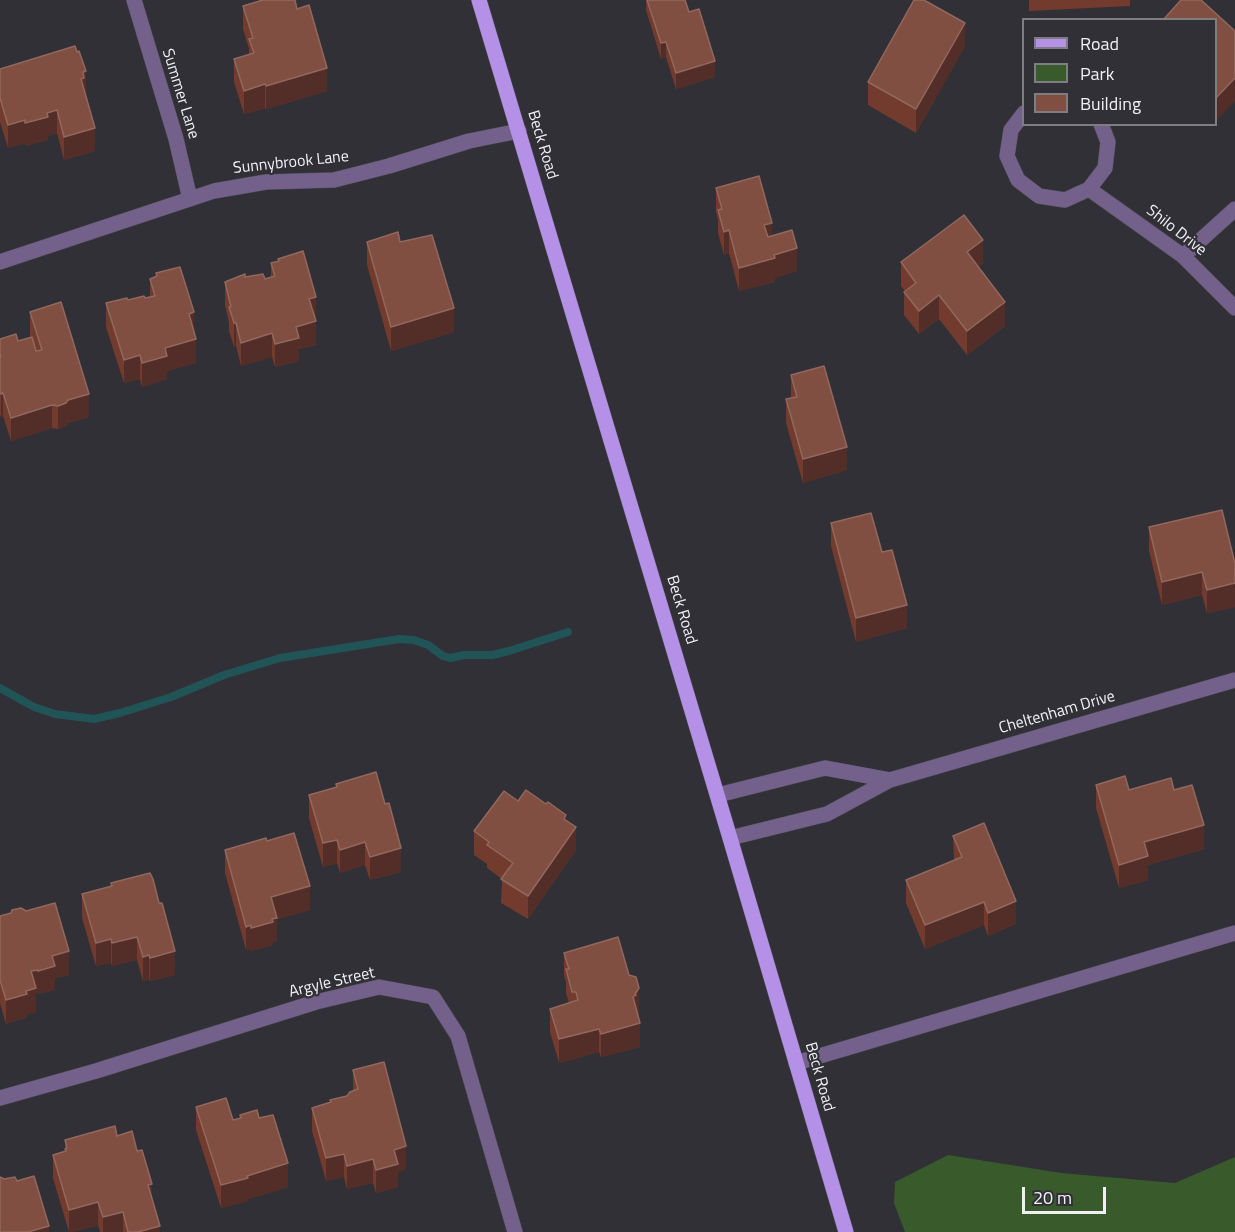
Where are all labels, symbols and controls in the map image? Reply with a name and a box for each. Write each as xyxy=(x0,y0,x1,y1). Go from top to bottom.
legend xyxy=(1022,18,1217,126)
text: Road xyxy=(1080,30,1119,57)
street label: Summer Lane xyxy=(157,47,203,141)
text: Park xyxy=(1080,60,1114,87)
text: Building xyxy=(1080,90,1141,117)
street label: Beck Road xyxy=(522,108,562,182)
street label: Sunnybrook Lane xyxy=(232,147,350,179)
street label: Shilo Drive xyxy=(1142,201,1210,261)
street label: Beck Road xyxy=(661,573,701,647)
street label: Cheltenham Drive xyxy=(997,687,1117,739)
street label: Argyle Street xyxy=(287,964,377,1002)
street label: Beck Road xyxy=(800,1040,838,1114)
scale bar xyxy=(1025,1175,1109,1213)
text: 20 m xyxy=(1033,1184,1072,1211)

